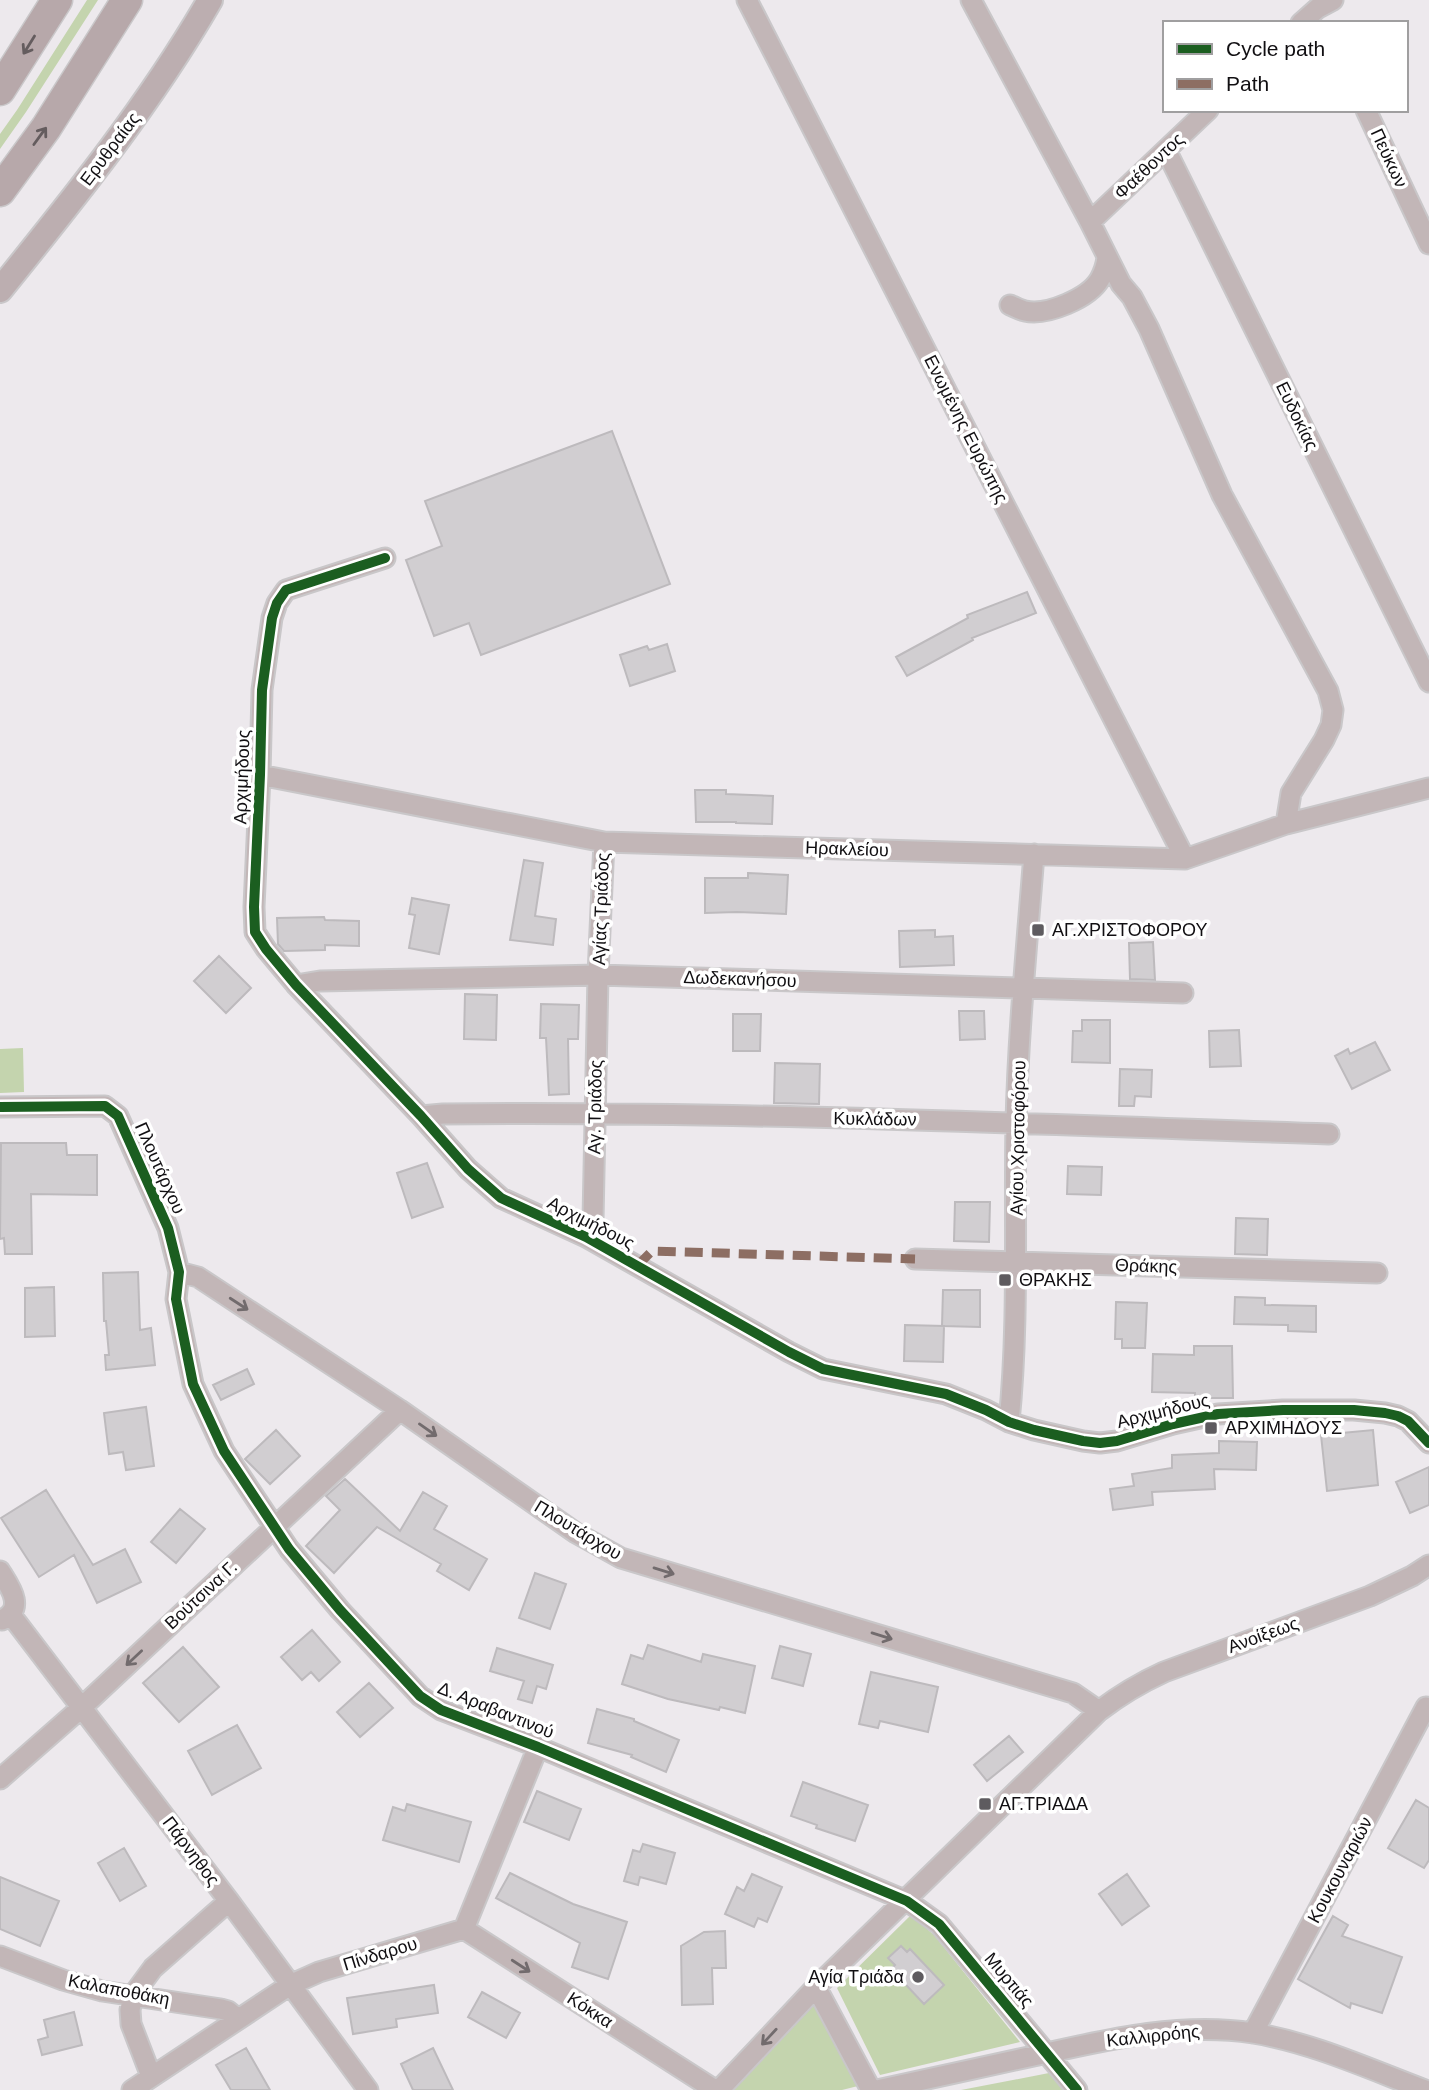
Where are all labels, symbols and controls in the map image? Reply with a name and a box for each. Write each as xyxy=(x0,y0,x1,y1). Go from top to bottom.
legend xyxy=(1163,21,1408,112)
one-way arrow xyxy=(21,35,35,55)
text: Cycle path xyxy=(1226,37,1325,60)
text: Path xyxy=(1226,72,1269,95)
street label: Ερυθραίας xyxy=(76,108,144,189)
street label: Πεύκων xyxy=(1367,125,1411,191)
one-way arrow xyxy=(33,127,47,146)
street label: Φαέθοντος xyxy=(1110,129,1188,203)
street label: Ενωμένης Ευρώπης xyxy=(920,352,1012,507)
street label: Ευδοκίας xyxy=(1272,378,1322,454)
street label: Αρχιμήδους xyxy=(230,729,254,825)
street label: Ηρακλείου xyxy=(805,838,889,860)
street label: Αγίας Τριάδος xyxy=(589,852,613,966)
place label: ΑΓ.ΧΡΙΣΤΟΦΟΡΟΥ xyxy=(1052,920,1208,940)
marker: ΑΓ.ΧΡΙΣΤΟΦΟΡΟΥ xyxy=(1030,922,1046,938)
street label: Δωδεκανήσου xyxy=(683,967,797,991)
street label: Αγ. Τριάδος xyxy=(584,1059,606,1155)
street label: Αγίου Χριστοφόρου xyxy=(1007,1060,1029,1216)
street label: Κυκλάδων xyxy=(833,1108,917,1130)
street label: Πλουτάρχου xyxy=(131,1119,189,1217)
street label: Αρχιμήδους xyxy=(544,1193,638,1254)
street label: Θράκης xyxy=(1114,1255,1178,1277)
place label: ΘΡΑΚΗΣ xyxy=(1019,1270,1092,1290)
marker: ΘΡΑΚΗΣ xyxy=(997,1272,1013,1288)
one-way arrow xyxy=(228,1297,248,1311)
street label: Αρχιμήδους xyxy=(1115,1390,1212,1432)
place label: ΑΡΧΙΜΗΔΟΥΣ xyxy=(1225,1418,1342,1438)
marker: ΑΡΧΙΜΗΔΟΥΣ xyxy=(1203,1420,1219,1436)
one-way arrow xyxy=(418,1423,437,1437)
street label: Πλουτάρχου xyxy=(531,1496,625,1564)
street label: Βούτσινα Γ. xyxy=(161,1557,241,1633)
one-way arrow xyxy=(653,1565,675,1578)
street label: Ανοίξεως xyxy=(1225,1613,1301,1657)
one-way arrow xyxy=(870,1631,892,1644)
one-way arrow xyxy=(126,1649,143,1666)
street label: Δ. Αραβαντινού xyxy=(435,1678,557,1742)
place label: ΑΓ.ΤΡΙΑΔΑ xyxy=(999,1794,1088,1814)
marker: ΑΓ.ΤΡΙΑΔΑ xyxy=(977,1796,993,1812)
street label: Πάρνηθος xyxy=(159,1812,224,1890)
street label: Κουκουναριών xyxy=(1304,1814,1376,1926)
street label: Πίνδαρου xyxy=(340,1933,420,1975)
street label: Μυρτιάς xyxy=(980,1949,1038,2012)
one-way arrow xyxy=(511,1959,531,1973)
place label: Αγία Τριάδα xyxy=(808,1967,904,1987)
marker: Αγία Τριάδα xyxy=(910,1969,926,1985)
street label: Καλαποθάκη xyxy=(67,1970,171,2010)
street label: Κόκκα xyxy=(564,1988,616,2032)
street label: Καλλιρρόης xyxy=(1106,2021,1201,2051)
one-way arrow xyxy=(761,2028,778,2045)

